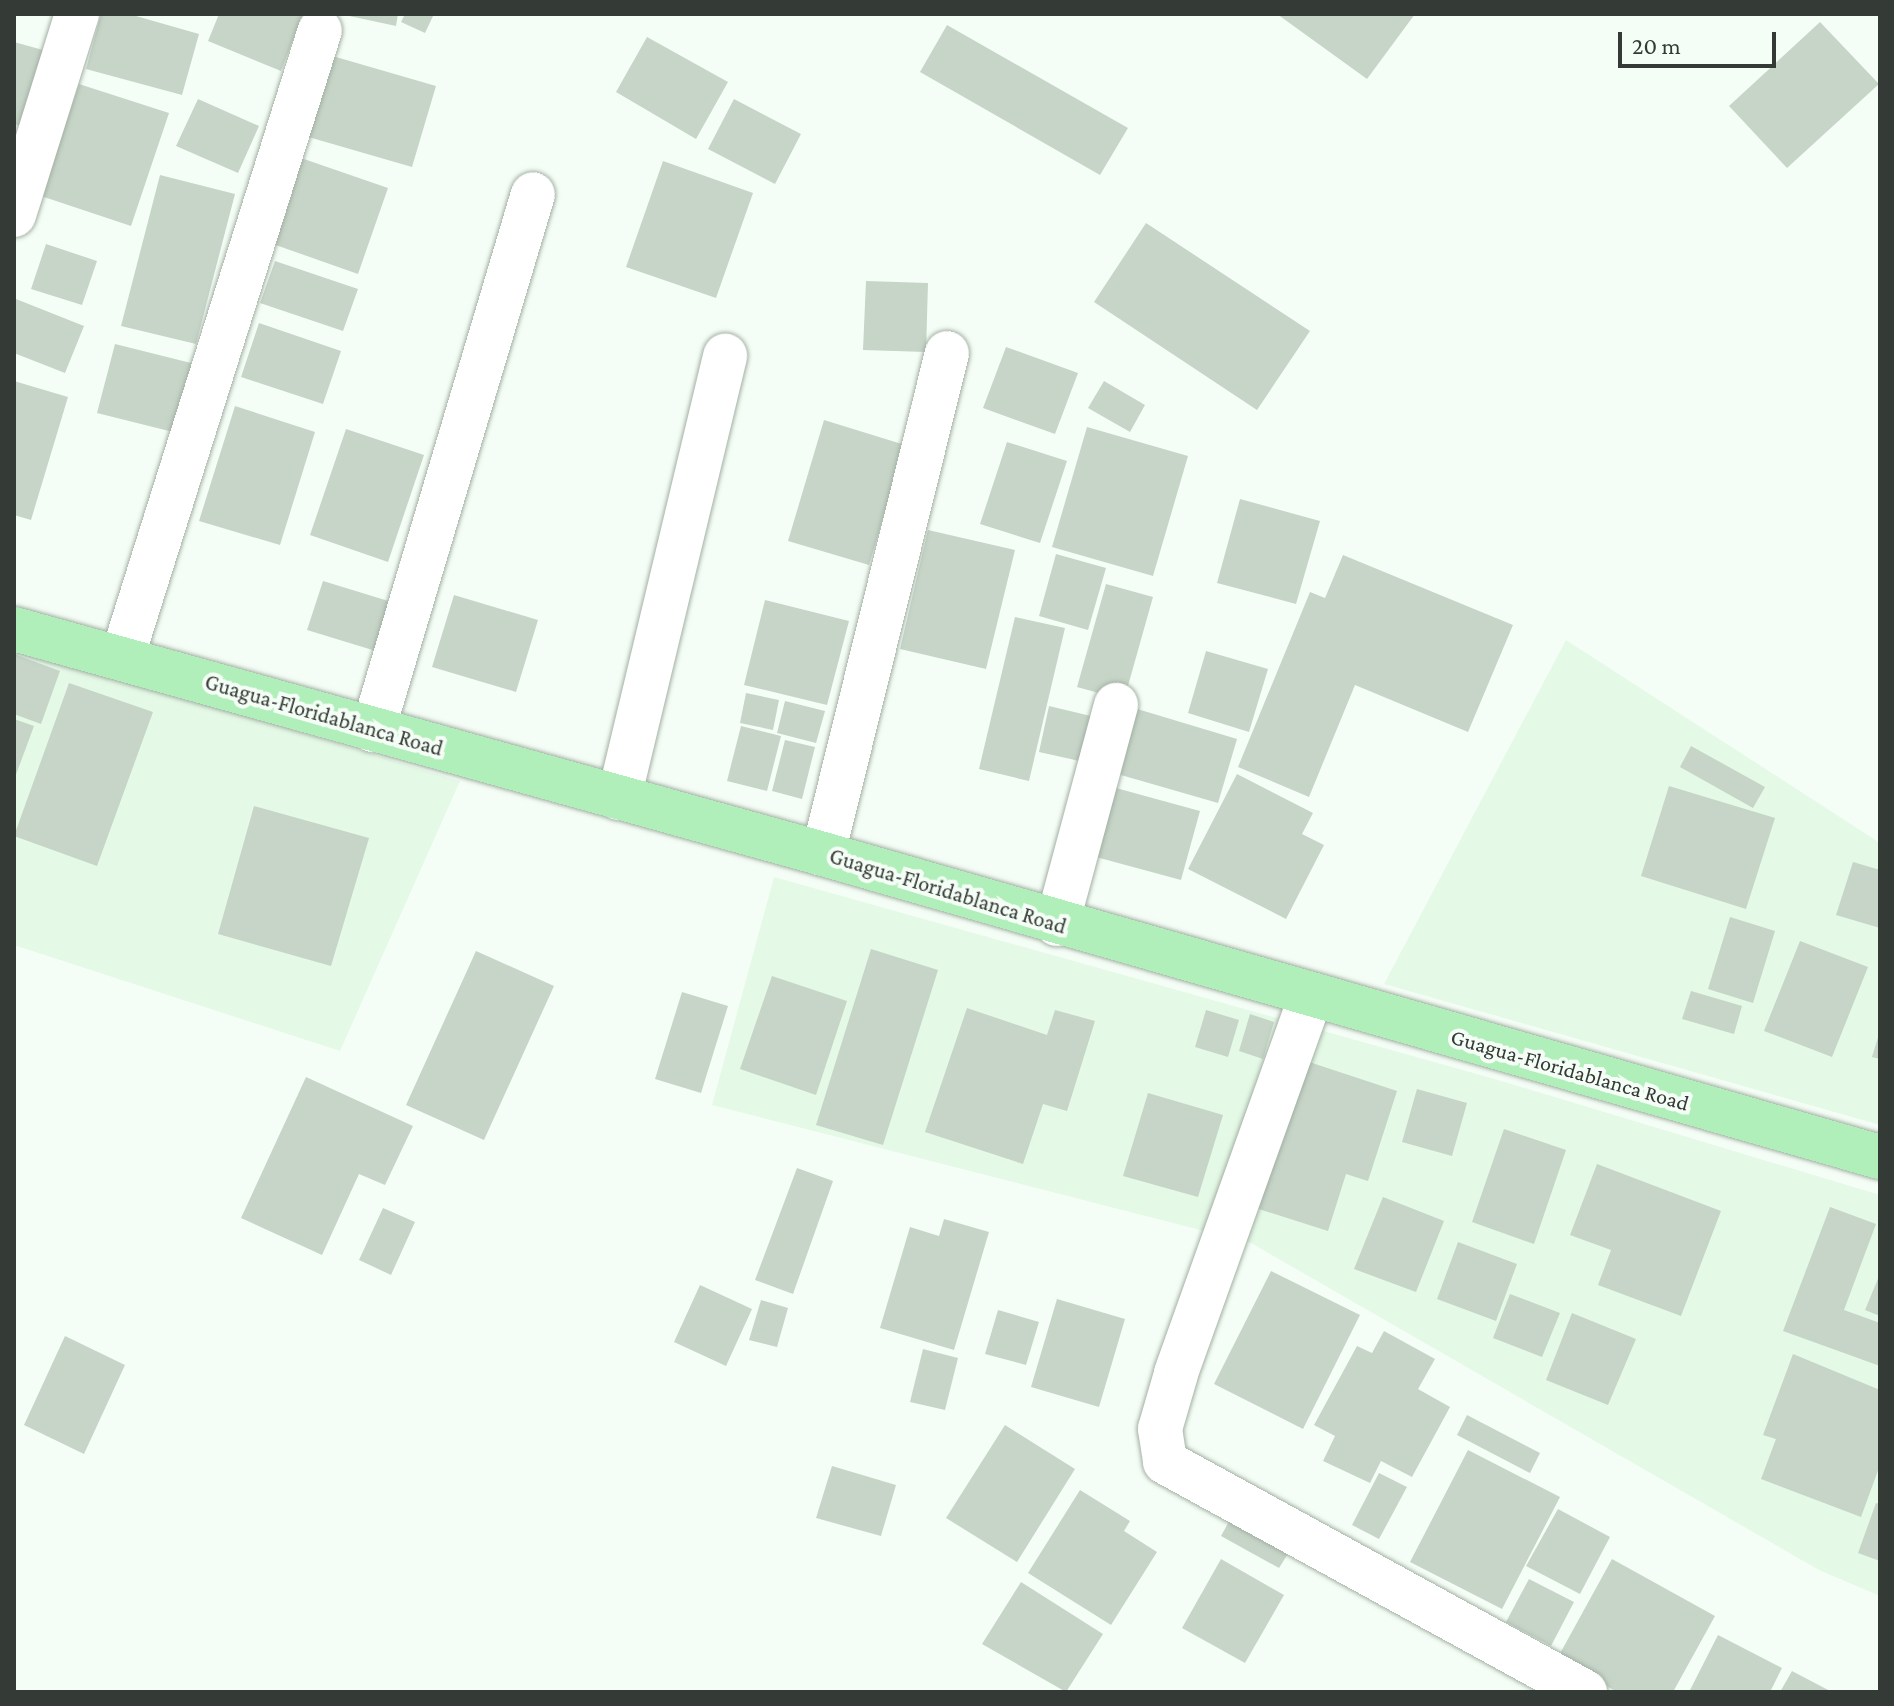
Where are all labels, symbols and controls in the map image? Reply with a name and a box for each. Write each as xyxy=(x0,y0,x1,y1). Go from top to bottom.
scale bar xyxy=(1622,16,1780,66)
text: 20 m xyxy=(1632,32,1681,59)
street label: Guagua-Floridablanca Road xyxy=(202,668,446,762)
street label: Guagua-Floridablanca Road xyxy=(826,842,1070,940)
street label: Guagua-Floridablanca Road xyxy=(1448,1023,1692,1117)

